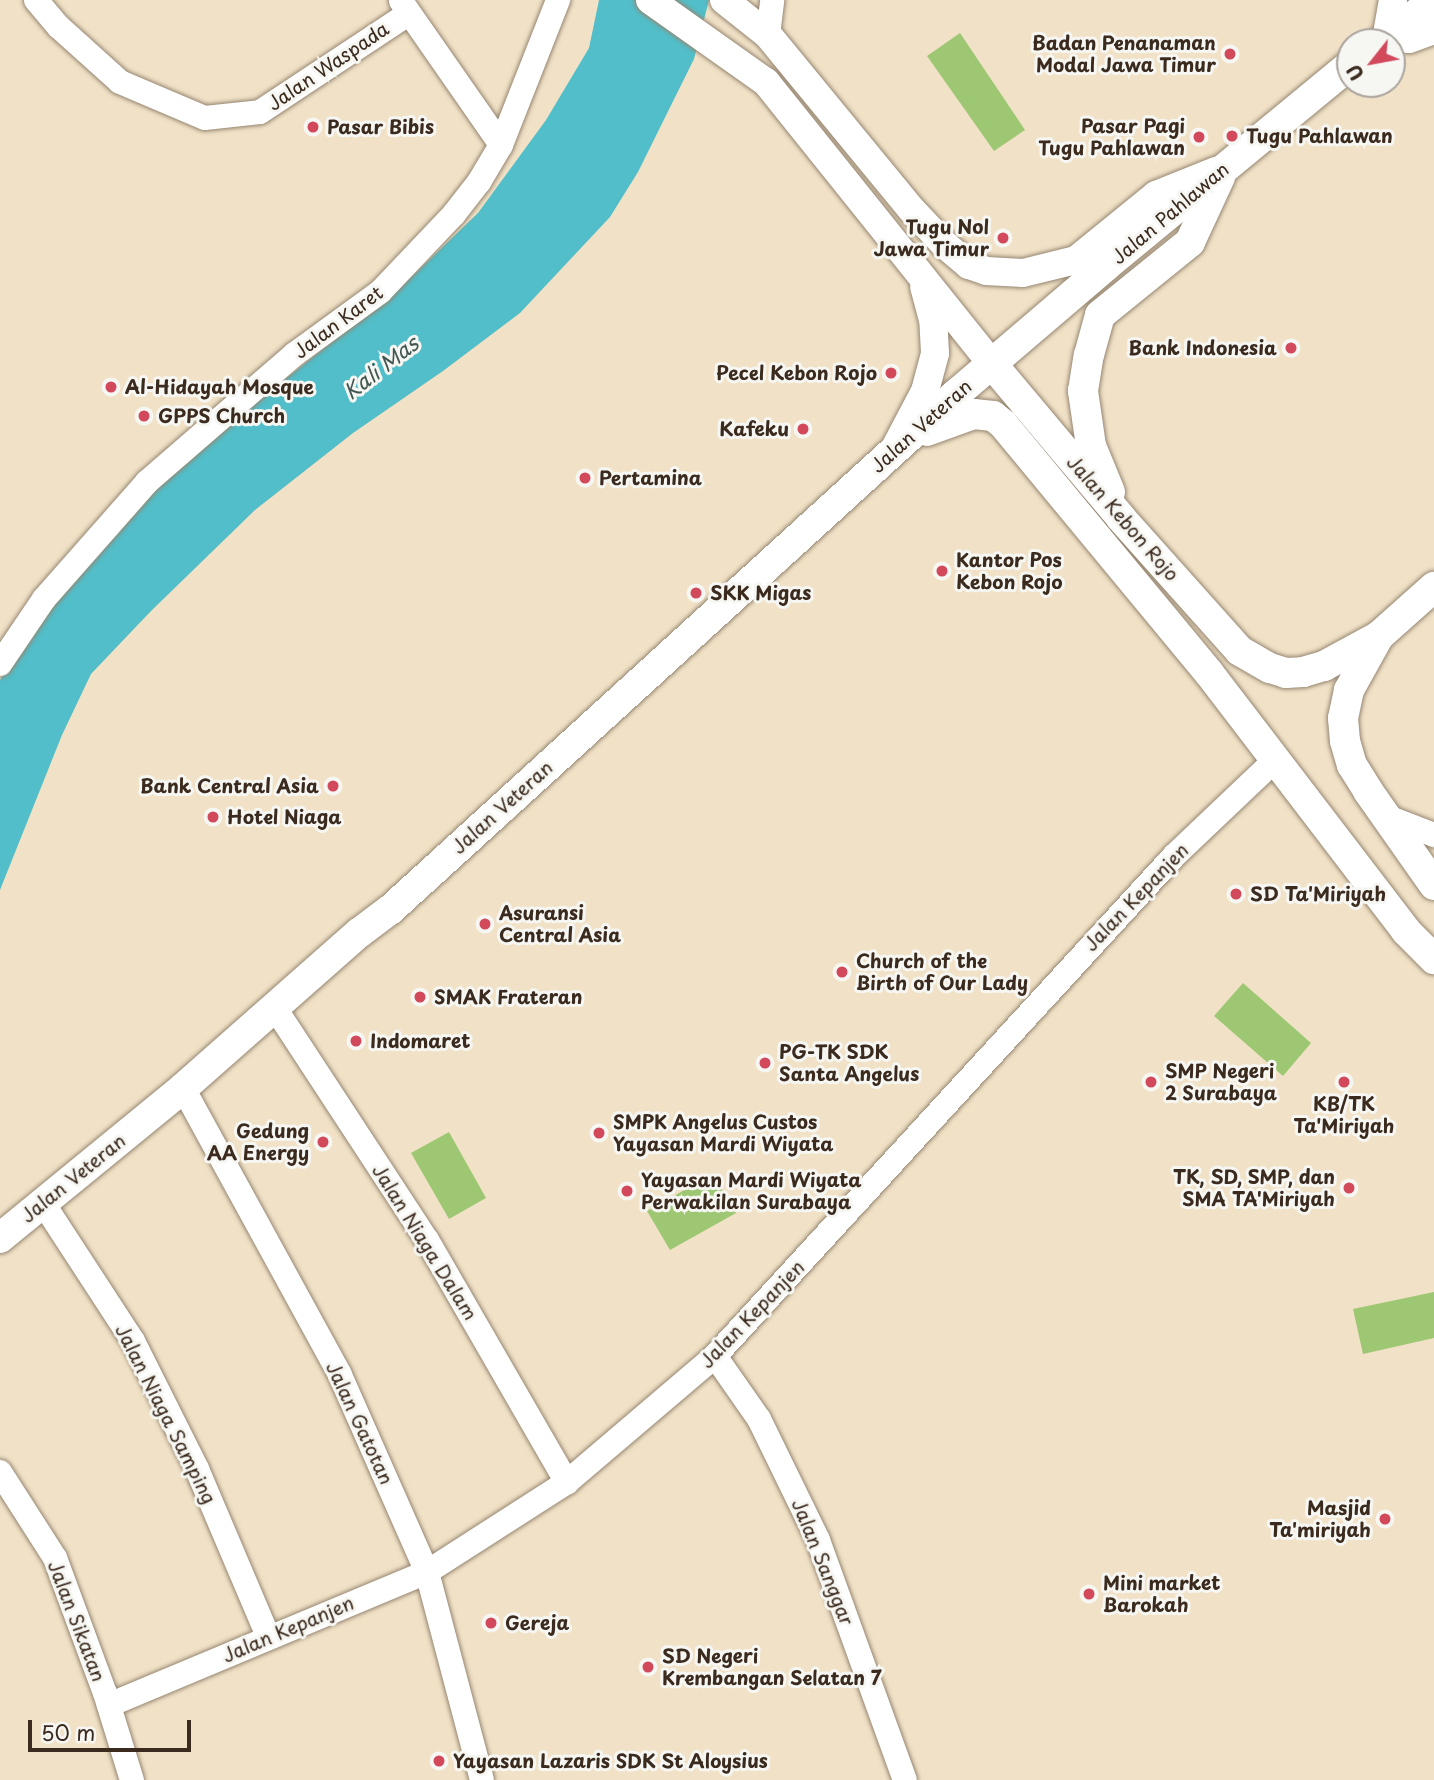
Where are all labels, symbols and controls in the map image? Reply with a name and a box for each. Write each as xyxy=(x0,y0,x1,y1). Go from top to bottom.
street label: Jalan Waspada xyxy=(262,17,394,115)
north arrow xyxy=(1336,28,1406,98)
place label: Badan Penanaman Modal Jawa Timur xyxy=(1033,32,1216,76)
marker: Badan Penanaman Modal Jawa Timur xyxy=(1222,46,1238,62)
text: U xyxy=(1339,59,1370,86)
place label: Pasar Pagi Tugu Pahlawan xyxy=(1038,115,1185,159)
place label: Pasar Bibis xyxy=(327,116,434,138)
marker: Pasar Bibis xyxy=(305,119,321,135)
place label: Tugu Pahlawan xyxy=(1246,125,1393,147)
marker: Tugu Pahlawan xyxy=(1224,128,1240,144)
marker: Pasar Pagi Tugu Pahlawan xyxy=(1191,129,1207,145)
street label: Jalan Pahlawan xyxy=(1107,157,1233,269)
place label: Tugu Nol Jawa Timur xyxy=(874,216,989,260)
marker: Tugu Nol Jawa Timur xyxy=(995,230,1011,246)
street label: Jalan Karet xyxy=(288,281,388,363)
water label: Kali Mas xyxy=(337,330,423,404)
place label: Bank Indonesia xyxy=(1130,337,1277,359)
marker: Bank Indonesia xyxy=(1283,340,1299,356)
place label: Pecel Kebon Rojo xyxy=(715,362,877,384)
marker: Pecel Kebon Rojo xyxy=(883,365,899,381)
street label: Jalan Veteran xyxy=(866,375,976,477)
place label: Al-Hidayah Mosque xyxy=(125,376,314,398)
marker: Al-Hidayah Mosque xyxy=(103,379,119,395)
place label: GPPS Church xyxy=(158,405,286,427)
marker: GPPS Church xyxy=(136,408,152,424)
place label: Kafeku xyxy=(719,418,789,440)
marker: Kafeku xyxy=(795,421,811,437)
street label: Jalan Kebon Rojo xyxy=(1062,450,1184,586)
place label: Pertamina xyxy=(599,467,702,489)
marker: Pertamina xyxy=(577,470,593,486)
place label: Kantor Pos Kebon Rojo xyxy=(956,549,1063,593)
marker: Kantor Pos Kebon Rojo xyxy=(934,563,950,579)
place label: SKK Migas xyxy=(710,582,812,604)
marker: SKK Migas xyxy=(688,585,704,601)
street label: Jalan Veteran xyxy=(447,756,557,858)
place label: Bank Central Asia xyxy=(140,775,319,797)
marker: Bank Central Asia xyxy=(325,778,341,794)
place label: Hotel Niaga xyxy=(227,806,343,828)
marker: Hotel Niaga xyxy=(205,809,221,825)
street label: Jalan Kepanjen xyxy=(1079,838,1193,956)
place label: SD Ta'Miriyah xyxy=(1250,883,1385,905)
marker: SD Ta'Miriyah xyxy=(1228,886,1244,902)
place label: Asuransi Central Asia xyxy=(499,902,621,946)
marker: Asuransi Central Asia xyxy=(477,916,493,932)
place label: Church of the Birth of Our Lady xyxy=(856,950,1027,994)
marker: Church of the Birth of Our Lady xyxy=(834,964,850,980)
place label: SMAK Frateran xyxy=(434,986,583,1008)
marker: SMAK Frateran xyxy=(412,989,428,1005)
place label: Indomaret xyxy=(370,1030,470,1052)
marker: Indomaret xyxy=(348,1033,364,1049)
place label: PG-TK SDK Santa Angelus xyxy=(779,1041,919,1085)
marker: PG-TK SDK Santa Angelus xyxy=(757,1055,773,1071)
place label: SMP Negeri 2 Surabaya xyxy=(1165,1060,1279,1104)
marker: SMP Negeri 2 Surabaya xyxy=(1143,1074,1159,1090)
marker: KB/TK Ta'Miriyah xyxy=(1336,1074,1352,1090)
place label: KB/TK Ta'Miriyah xyxy=(1293,1093,1395,1137)
place label: SMPK Angelus Custos Yayasan Mardi Wiyata xyxy=(613,1111,834,1155)
place label: Gedung AA Energy xyxy=(208,1120,309,1164)
marker: SMPK Angelus Custos Yayasan Mardi Wiyata xyxy=(591,1125,607,1141)
street label: Jalan Veteran xyxy=(16,1129,130,1227)
marker: Gedung AA Energy xyxy=(315,1134,331,1150)
street label: Jalan Niaga Dalam xyxy=(368,1160,482,1324)
place label: TK, SD, SMP, dan SMA TA'Miriyah xyxy=(1172,1166,1335,1210)
place label: Yayasan Mardi Wiyata Perwakilan Surabaya xyxy=(641,1169,862,1213)
marker: TK, SD, SMP, dan SMA TA'Miriyah xyxy=(1341,1180,1357,1196)
marker: Yayasan Mardi Wiyata Perwakilan Surabaya xyxy=(619,1183,635,1199)
street label: Jalan Kepanjen xyxy=(695,1255,809,1373)
street label: Jalan Niaga Samping xyxy=(111,1320,221,1508)
street label: Jalan Gatotan xyxy=(321,1358,399,1488)
street label: Jalan Sanggar xyxy=(787,1495,859,1629)
place label: Masjid Ta'miriyah xyxy=(1269,1497,1371,1541)
marker: Masjid Ta'miriyah xyxy=(1377,1511,1393,1527)
street label: Jalan Sikatan xyxy=(43,1557,111,1685)
place label: Mini market Barokah xyxy=(1103,1572,1221,1616)
marker: Mini market Barokah xyxy=(1081,1586,1097,1602)
street label: Jalan Kepanjen xyxy=(219,1591,357,1667)
place label: Gereja xyxy=(505,1612,569,1634)
marker: Gereja xyxy=(483,1615,499,1631)
place label: SD Negeri Krembangan Selatan 7 xyxy=(662,1645,882,1689)
marker: SD Negeri Krembangan Selatan 7 xyxy=(640,1659,656,1675)
scale bar xyxy=(32,1706,194,1750)
text: 50 m xyxy=(41,1716,95,1748)
place label: Yayasan Lazaris SDK St Aloysius xyxy=(453,1750,770,1772)
marker: Yayasan Lazaris SDK St Aloysius xyxy=(431,1753,447,1769)

